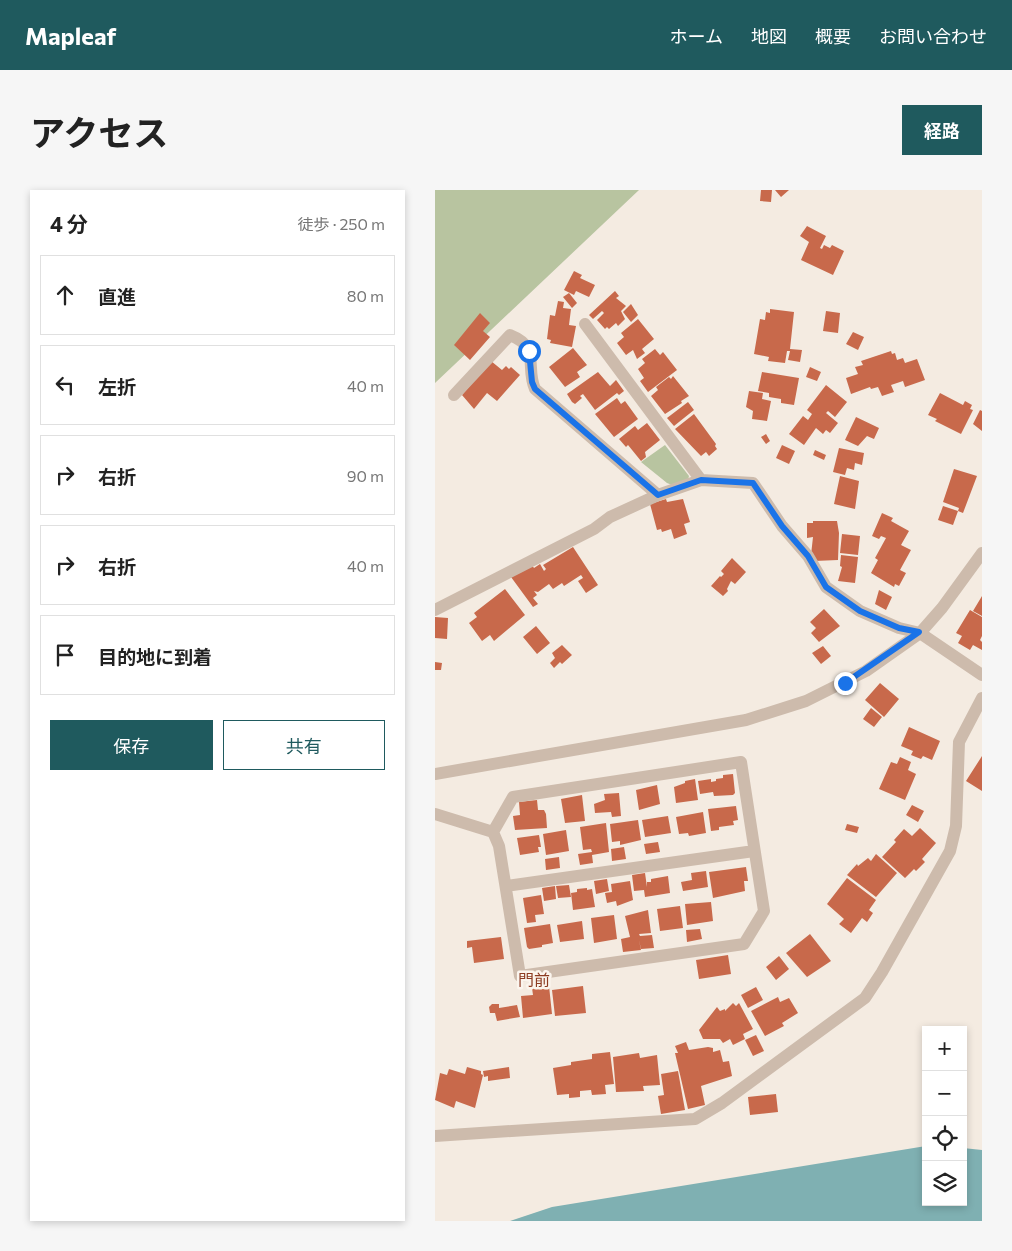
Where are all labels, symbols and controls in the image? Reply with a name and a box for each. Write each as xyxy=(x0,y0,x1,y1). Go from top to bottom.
text: Mapleaf xyxy=(25,21,116,50)
text: ホーム xyxy=(670,25,723,47)
text: 地図 xyxy=(751,25,787,47)
text: 概要 xyxy=(815,25,851,47)
text: お問い合わせ xyxy=(879,25,987,47)
button: 経路 xyxy=(902,105,982,155)
text: アクセス xyxy=(30,110,168,153)
text: 4 分 xyxy=(50,211,88,236)
text: 徒歩 · 250 m xyxy=(298,214,385,233)
icon: ahead xyxy=(51,281,79,309)
text: 直進 xyxy=(98,285,136,308)
text: 80 m xyxy=(347,286,384,305)
route start xyxy=(518,340,541,363)
icon: left xyxy=(51,371,79,399)
text: 左折 xyxy=(98,375,136,398)
text: 40 m xyxy=(347,376,384,395)
icon: right xyxy=(51,461,79,489)
text: 右折 xyxy=(98,465,136,488)
text: 90 m xyxy=(347,466,384,485)
icon: right xyxy=(51,551,79,579)
text: 右折 xyxy=(98,555,136,578)
text: 40 m xyxy=(347,556,384,575)
icon: arrive xyxy=(51,641,79,669)
text: 目的地に到着 xyxy=(98,645,212,668)
route end xyxy=(834,672,857,695)
button: 保存 xyxy=(50,720,213,770)
button: 共有 xyxy=(223,720,385,770)
district label: 門前 xyxy=(518,970,550,989)
map controls xyxy=(922,1026,967,1206)
button: + xyxy=(922,1026,967,1071)
button: − xyxy=(922,1071,967,1116)
button: locate xyxy=(922,1116,967,1161)
button: layers xyxy=(922,1161,967,1206)

